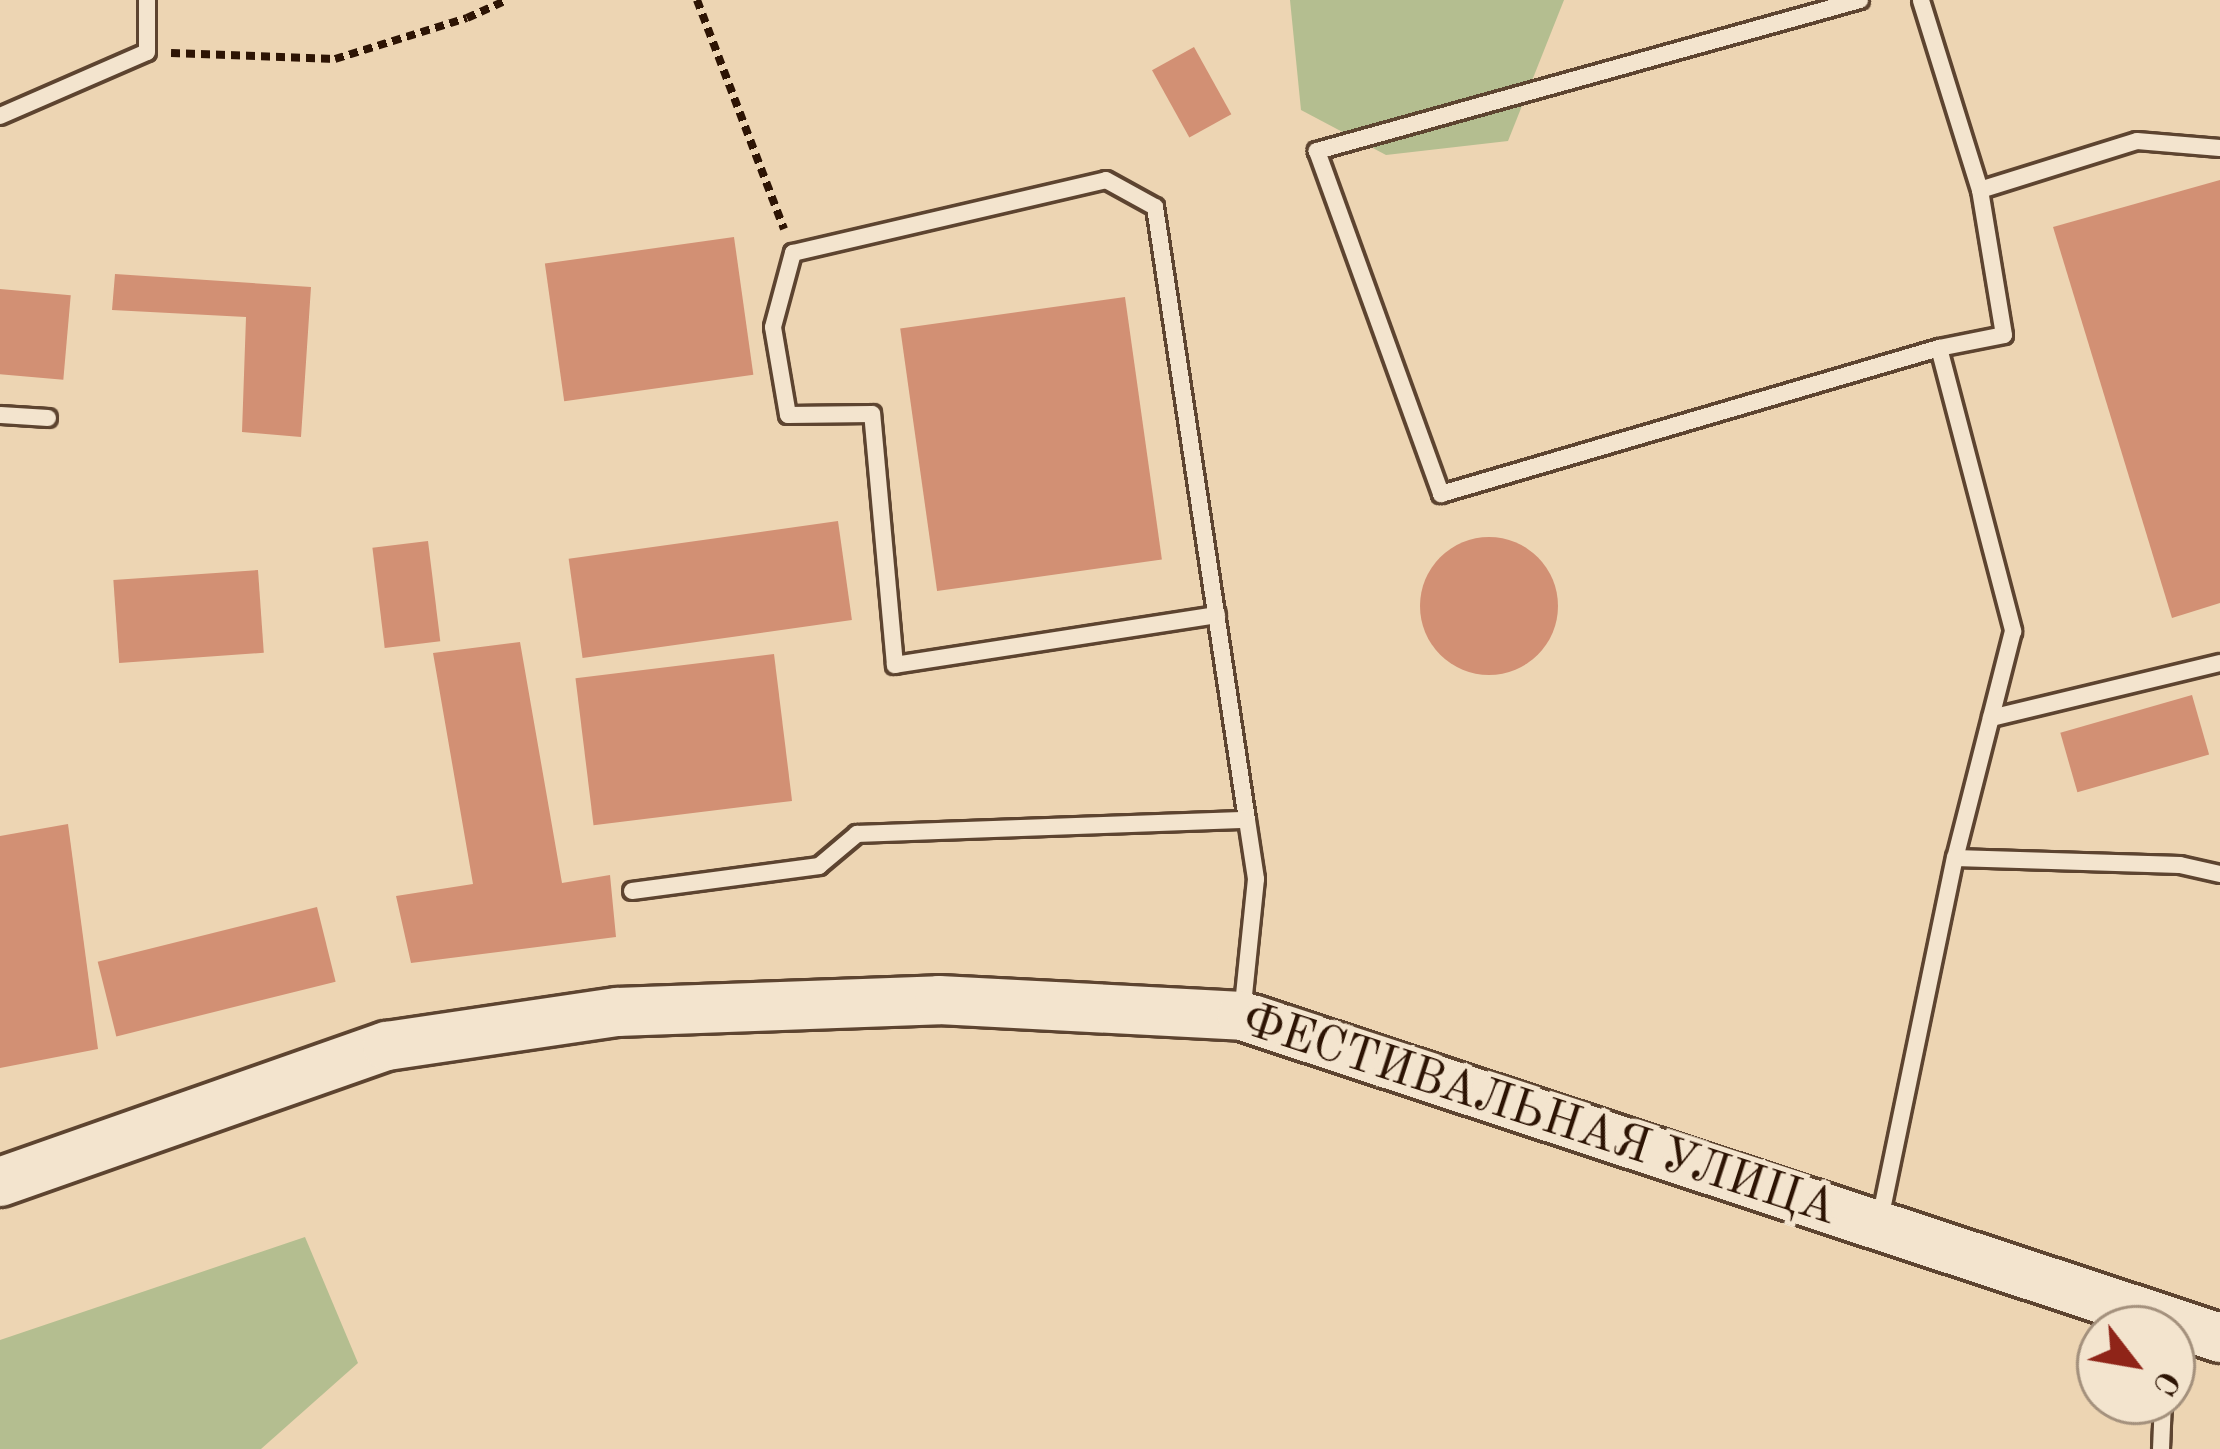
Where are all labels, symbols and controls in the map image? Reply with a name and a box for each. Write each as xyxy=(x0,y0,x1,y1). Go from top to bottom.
street label: ФЕСТИВАЛЬНАЯ УЛИЦА xyxy=(1235,993,1843,1239)
north arrow xyxy=(2076,1305,2196,1425)
text: С xyxy=(2145,1364,2184,1400)

